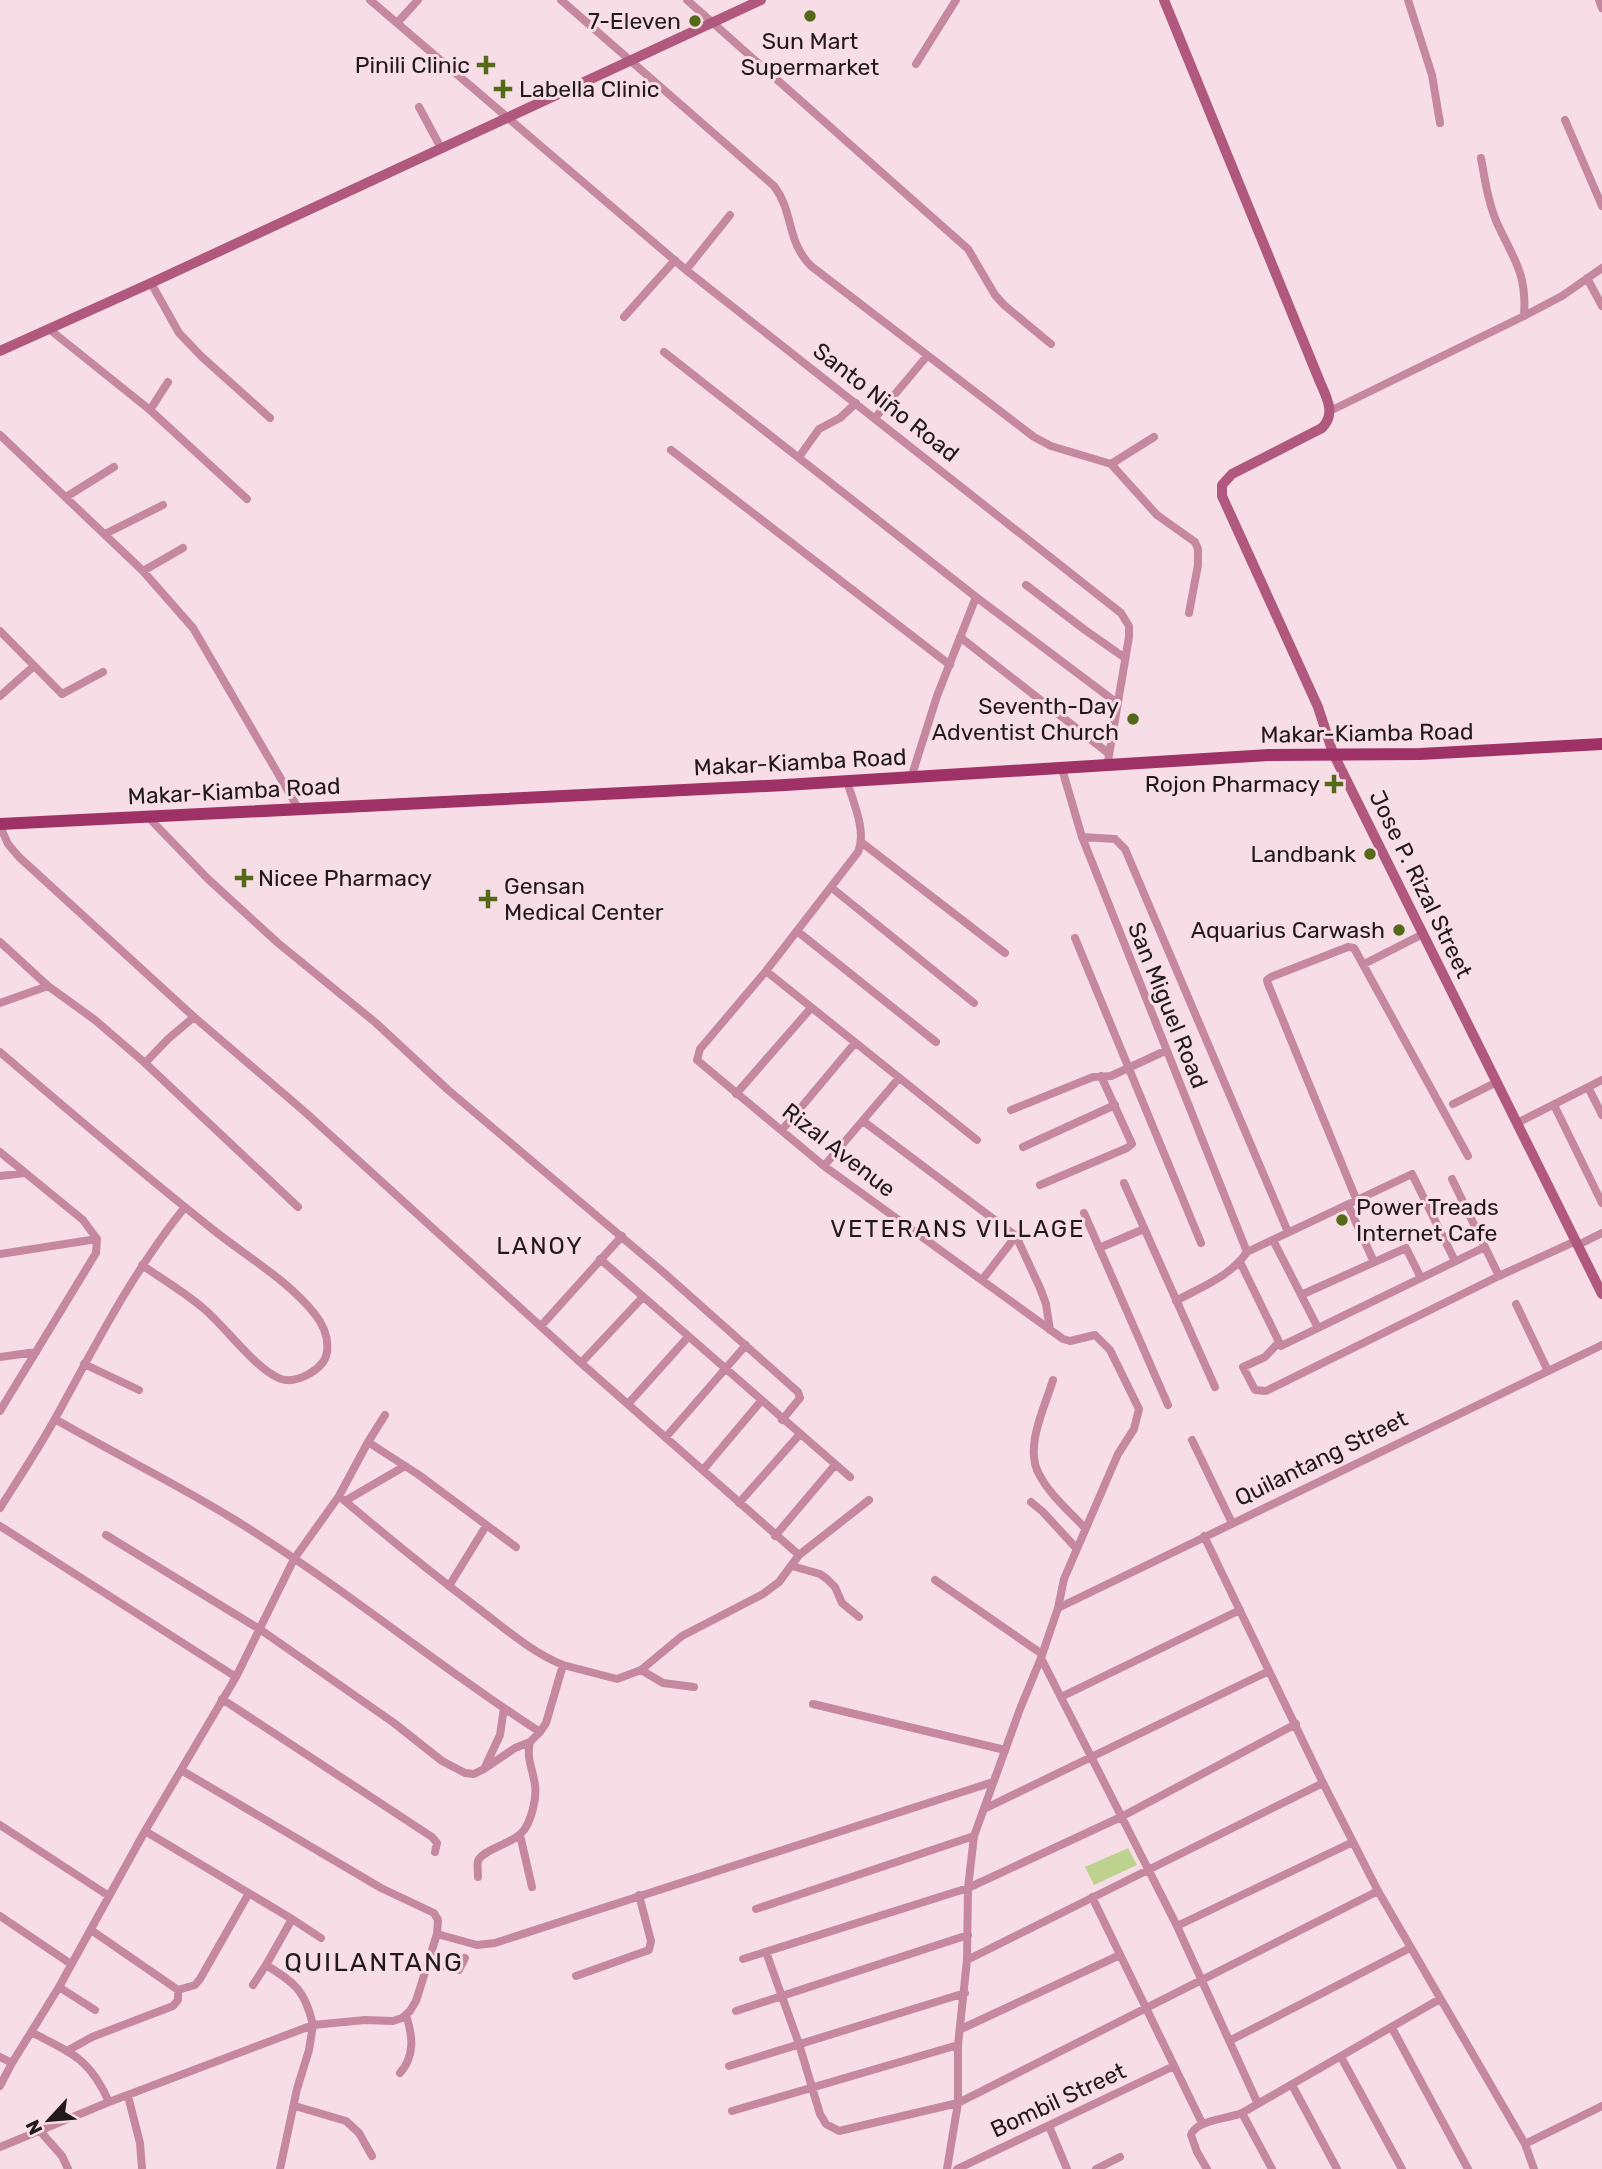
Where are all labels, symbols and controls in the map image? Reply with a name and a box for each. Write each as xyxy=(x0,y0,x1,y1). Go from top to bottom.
place label: 7-Eleven xyxy=(588,7,681,35)
marker: Sun Mart Supermarket xyxy=(802,8,818,24)
marker: 7-Eleven xyxy=(687,13,703,29)
place label: Sun Mart Supermarket xyxy=(741,27,879,81)
place label: Pinili Clinic xyxy=(355,51,470,79)
marker: Pinili Clinic xyxy=(476,55,496,75)
place label: Labella Clinic xyxy=(519,75,659,103)
marker: Labella Clinic xyxy=(493,79,513,99)
street label: Santo Niño Road xyxy=(807,336,965,468)
place label: Seventh-Day Adventist Church xyxy=(932,692,1119,746)
marker: Seventh-Day Adventist Church xyxy=(1125,711,1141,727)
street label: Makar-Kiamba Road xyxy=(1260,717,1474,749)
street label: Makar-Kiamba Road xyxy=(693,742,907,782)
place label: Rojon Pharmacy xyxy=(1145,770,1320,798)
street label: Makar-Kiamba Road xyxy=(127,771,341,811)
marker: Rojon Pharmacy xyxy=(1326,776,1342,792)
street label: Jose P. Rizal Street xyxy=(1363,786,1479,982)
place label: Landbank xyxy=(1251,840,1356,868)
marker: Landbank xyxy=(1362,846,1378,862)
place label: Nicee Pharmacy xyxy=(258,864,432,892)
marker: Nicee Pharmacy xyxy=(236,870,252,886)
place label: Gensan Medical Center xyxy=(504,872,664,926)
marker: Gensan Medical Center xyxy=(478,889,498,909)
place label: Aquarius Carwash xyxy=(1191,916,1385,944)
street label: San Miguel Road xyxy=(1122,918,1214,1092)
marker: Aquarius Carwash xyxy=(1391,922,1407,938)
street label: Rizal Avenue xyxy=(777,1097,901,1203)
place label: Power Treads Internet Cafe xyxy=(1356,1193,1499,1247)
marker: Power Treads Internet Cafe xyxy=(1334,1212,1350,1228)
district label: VETERANS VILLAGE xyxy=(830,1215,1086,1243)
district label: LANOY xyxy=(496,1232,584,1260)
street label: Quilantang Street xyxy=(1230,1404,1412,1512)
district label: QUILANTANG xyxy=(284,1947,464,1978)
street label: Bombil Street xyxy=(986,2056,1130,2144)
north arrow xyxy=(14,2085,84,2155)
text: N xyxy=(21,2116,48,2138)

